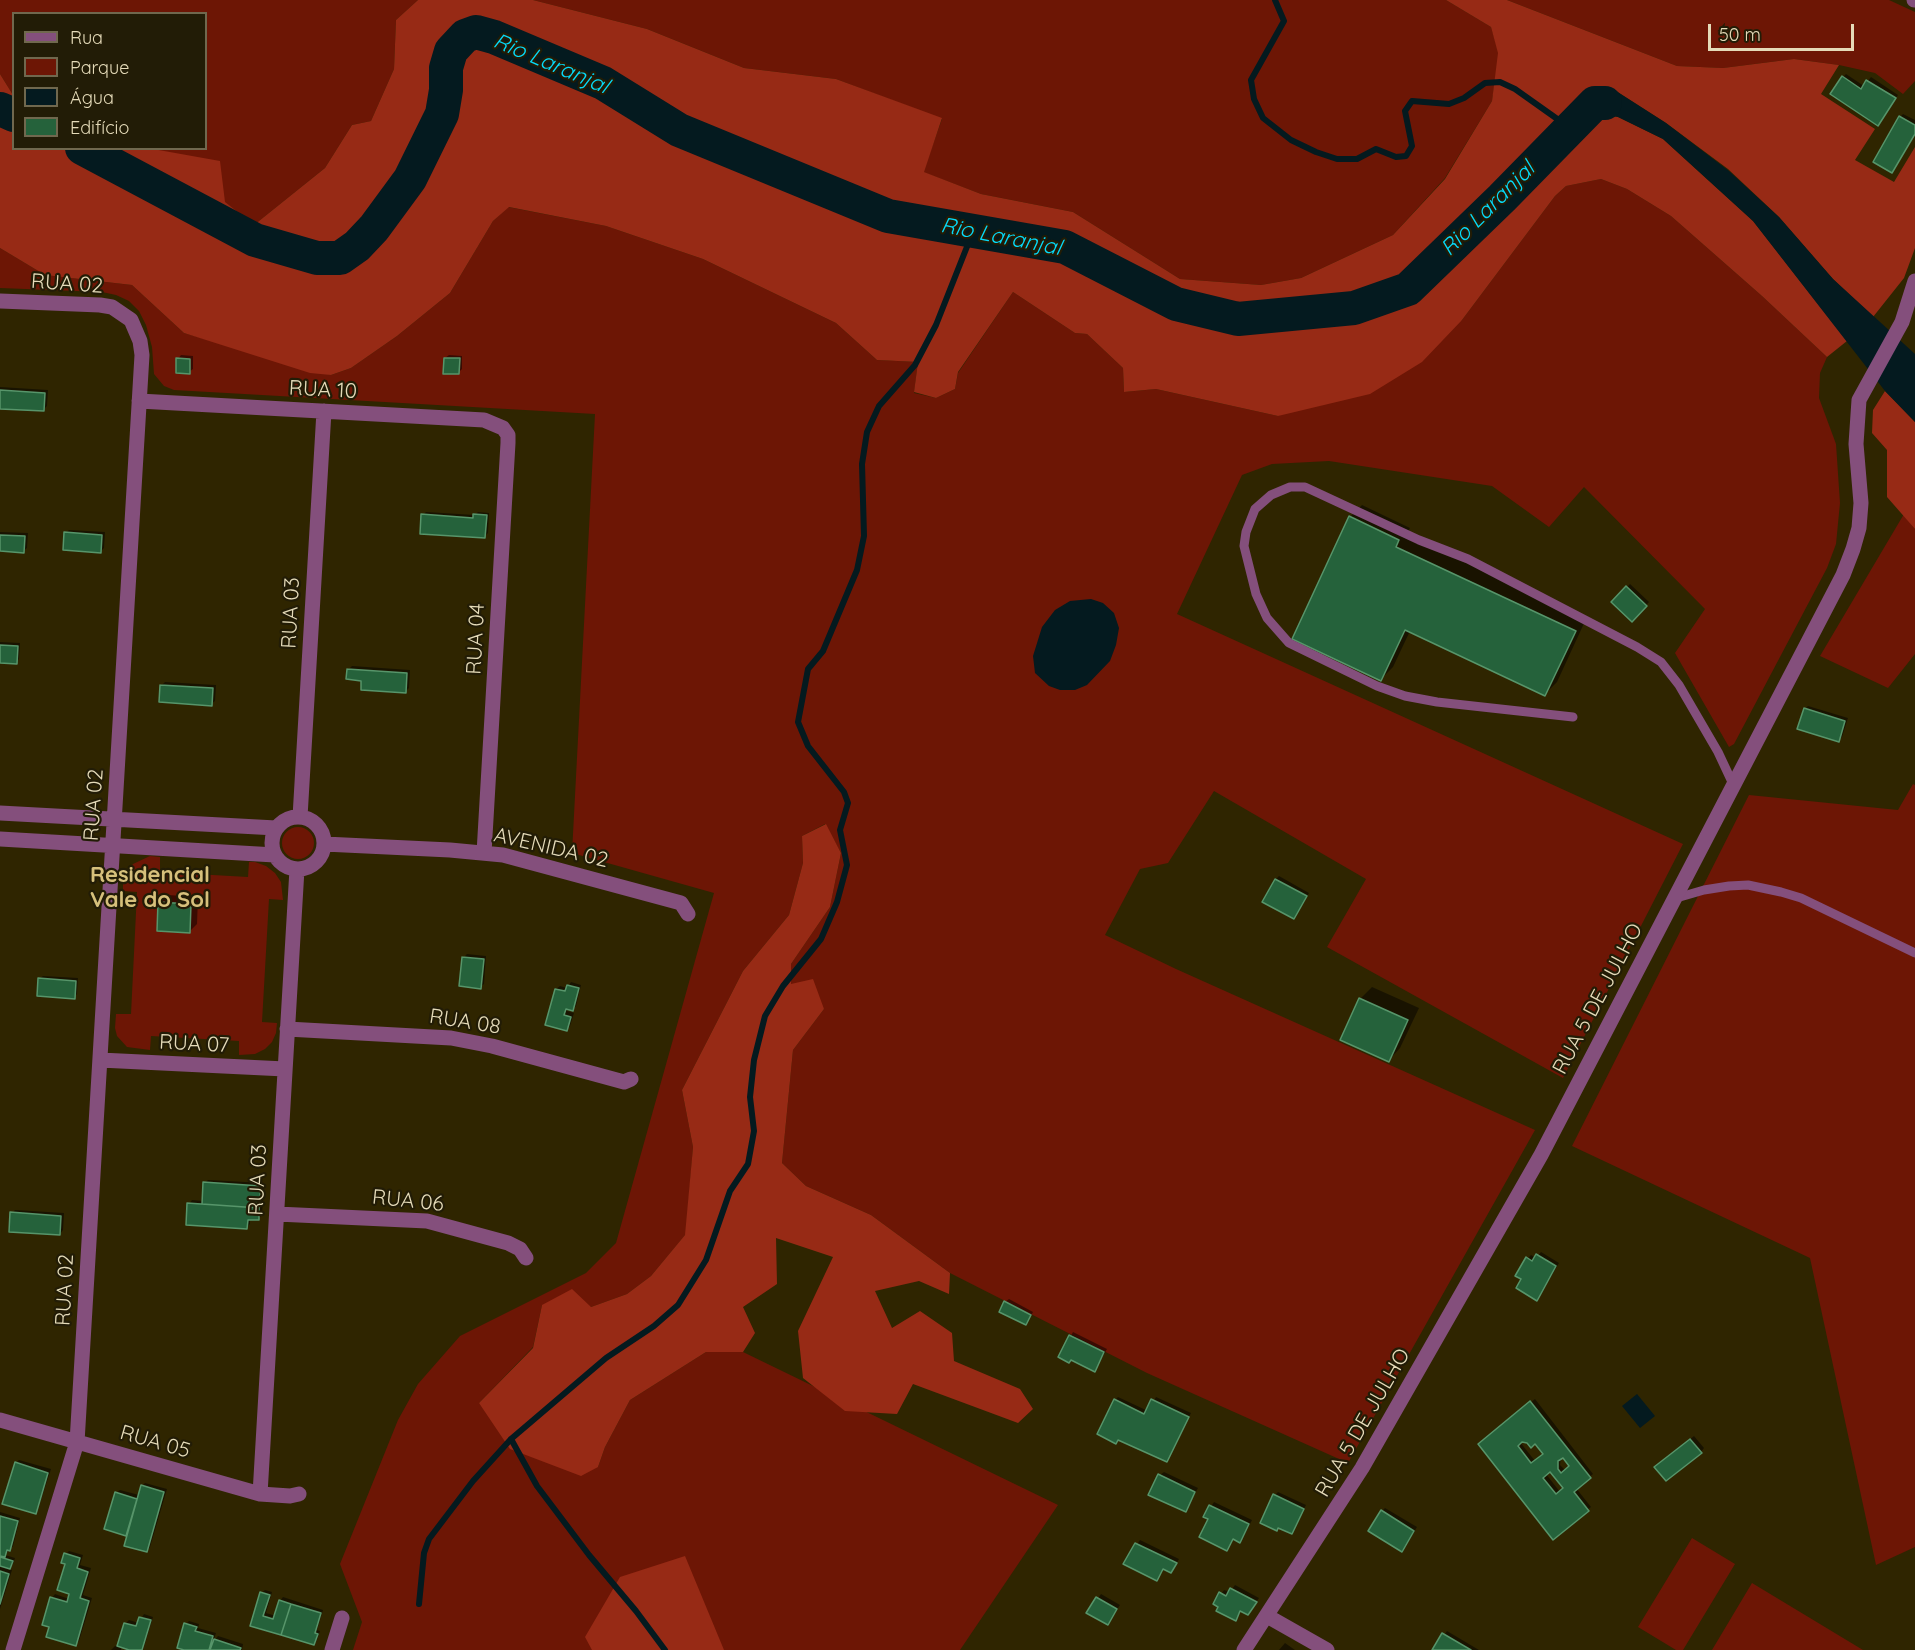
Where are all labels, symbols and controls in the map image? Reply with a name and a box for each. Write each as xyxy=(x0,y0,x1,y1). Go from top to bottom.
legend xyxy=(12,12,207,150)
scale bar xyxy=(1711,12,1856,50)
text: 50 m xyxy=(1719,23,1761,46)
text: Rua xyxy=(70,26,103,49)
water label: Rio Laranjal xyxy=(490,28,612,100)
text: Parque xyxy=(70,56,129,79)
text: Água xyxy=(70,86,114,109)
text: Edifício xyxy=(70,116,129,139)
water label: Rio Laranjal xyxy=(1435,156,1541,262)
water label: Rio Laranjal xyxy=(938,212,1064,262)
street label: RUA 02 xyxy=(30,269,104,299)
street label: RUA 10 xyxy=(288,376,358,404)
street label: RUA 03 xyxy=(277,577,305,649)
street label: RUA 04 xyxy=(462,603,490,675)
street label: RUA 02 xyxy=(79,768,109,842)
street label: AVENIDA 02 xyxy=(491,823,611,873)
district label: Residencial Vale do Sol xyxy=(90,862,210,914)
street label: RUA 5 DE JULHO xyxy=(1548,919,1648,1079)
street label: RUA 08 xyxy=(428,1004,502,1040)
street label: RUA 07 xyxy=(158,1030,230,1058)
street label: RUA 03 xyxy=(244,1144,272,1216)
street label: RUA 06 xyxy=(371,1185,445,1217)
street label: RUA 02 xyxy=(51,1253,79,1327)
street label: RUA 5 DE JULHO xyxy=(1310,1344,1416,1502)
street label: RUA 05 xyxy=(117,1420,193,1464)

